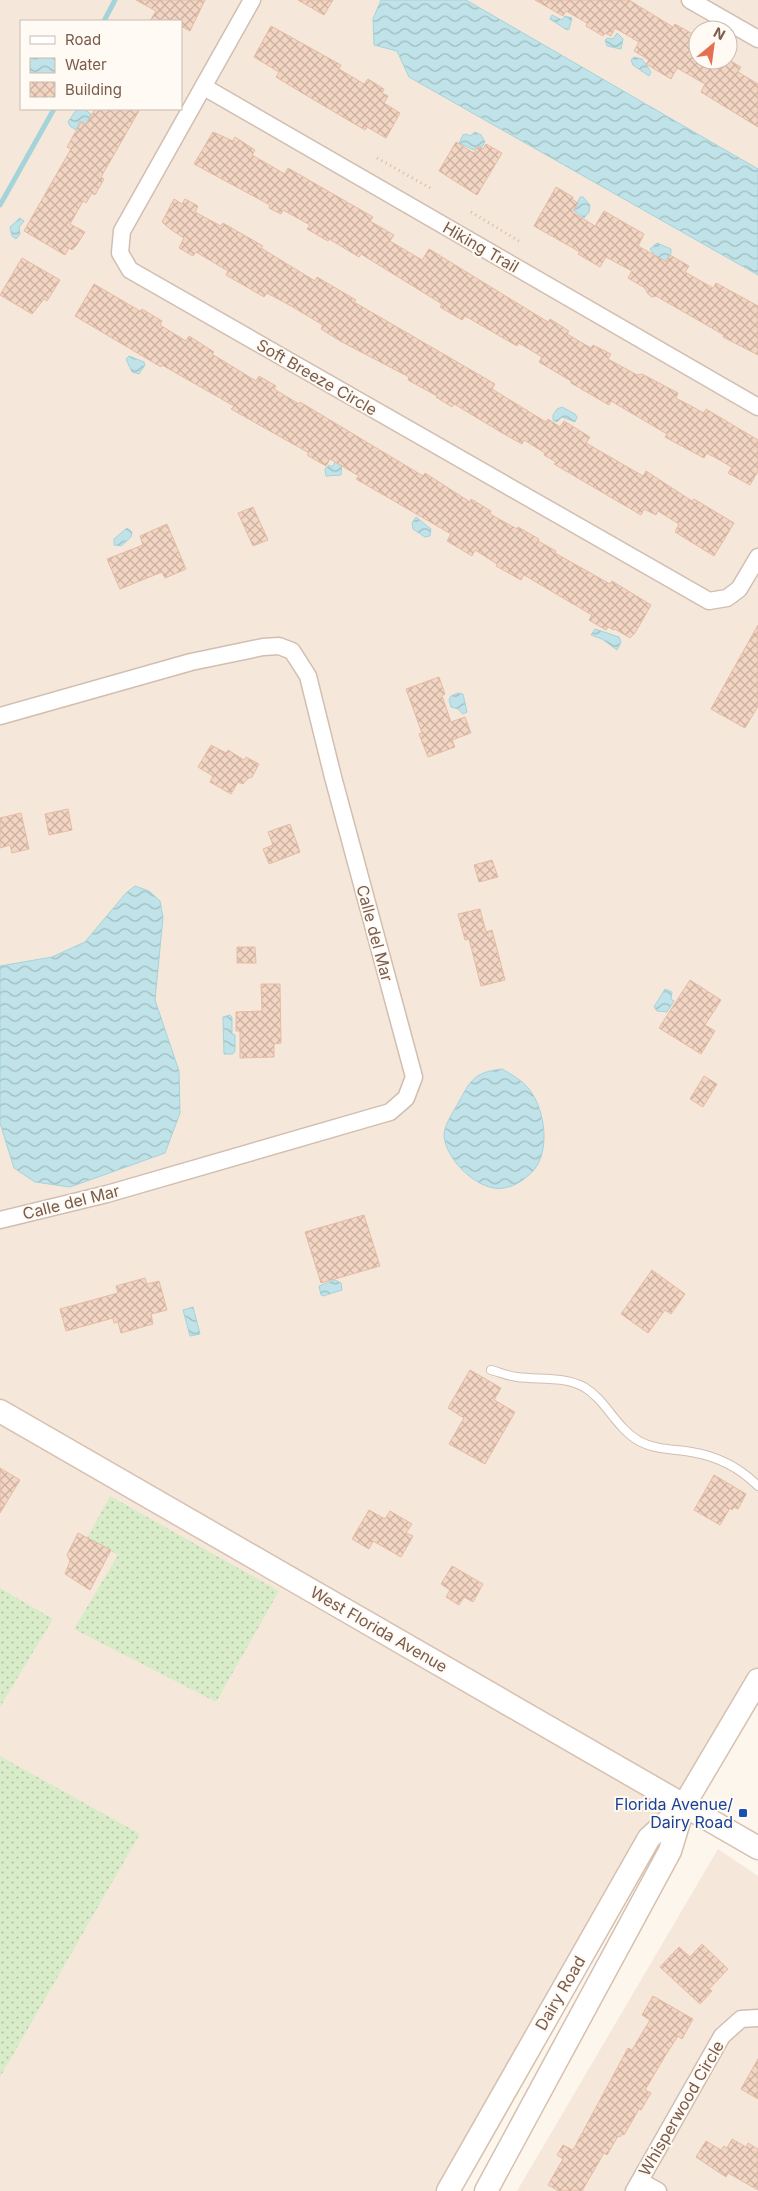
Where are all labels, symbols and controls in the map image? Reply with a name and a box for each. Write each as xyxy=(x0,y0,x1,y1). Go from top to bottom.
legend xyxy=(20,20,182,110)
north arrow xyxy=(688,20,738,70)
text: N xyxy=(711,23,728,43)
text: Road xyxy=(65,30,101,49)
text: Water xyxy=(65,55,107,74)
text: Building xyxy=(65,80,122,99)
street label: Hiking Trail xyxy=(439,217,523,277)
street label: Soft Breeze Circle xyxy=(253,334,381,420)
street label: Calle del Mar xyxy=(353,882,397,984)
street label: Calle del Mar xyxy=(20,1180,122,1224)
street label: West Florida Avenue xyxy=(307,1582,451,1676)
place label: Florida Avenue/ Dairy Road xyxy=(615,1794,733,1832)
marker: Florida Avenue/ Dairy Road xyxy=(737,1807,749,1819)
street label: Dairy Road xyxy=(531,1952,589,2034)
street label: Whisperwood Circle xyxy=(634,2037,728,2179)

